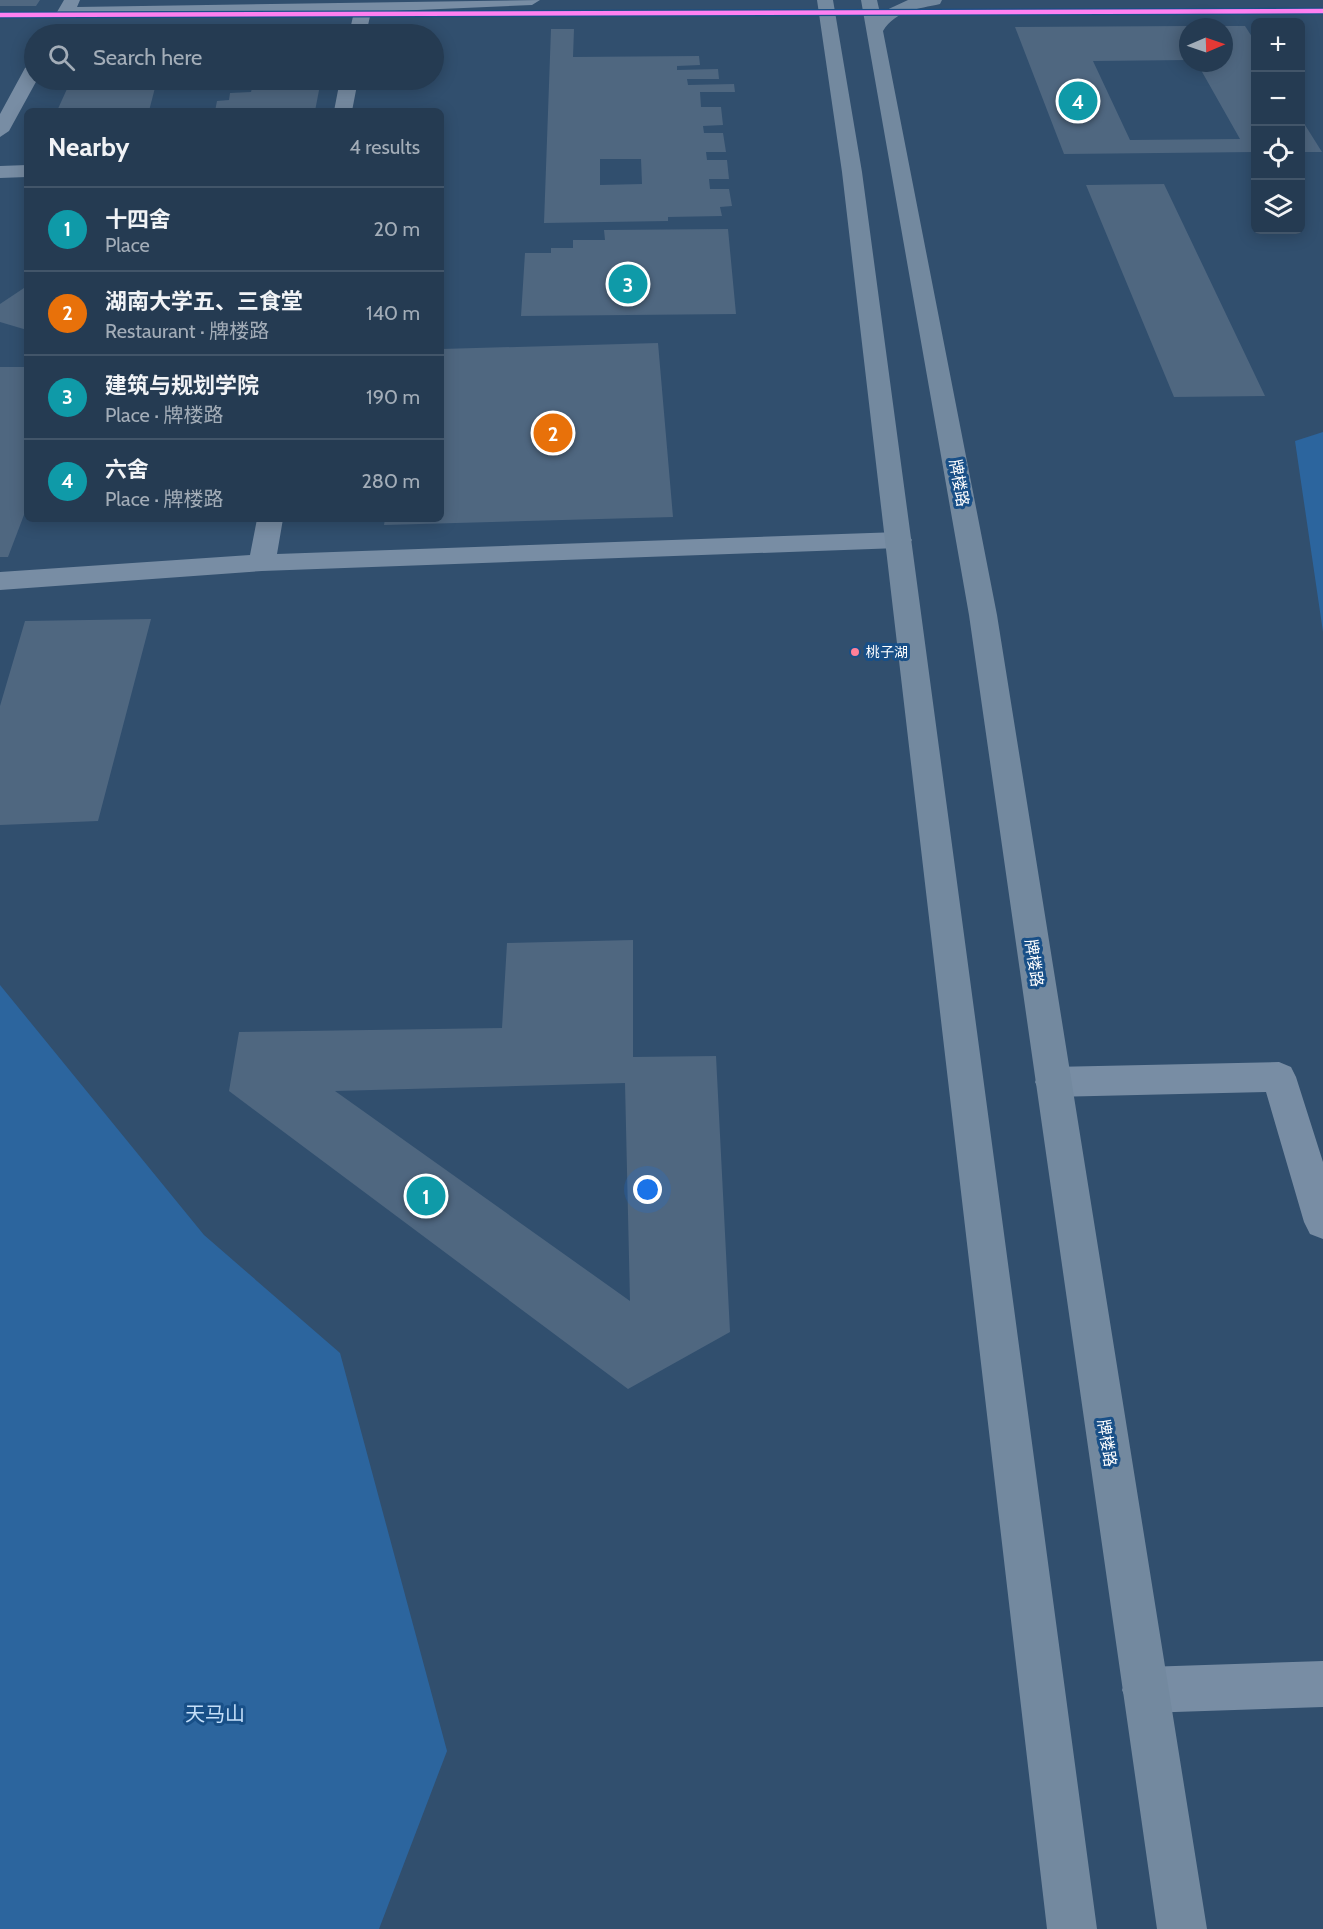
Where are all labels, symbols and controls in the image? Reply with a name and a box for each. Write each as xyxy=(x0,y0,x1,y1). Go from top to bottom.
north arrow xyxy=(1179,18,1233,72)
map controls xyxy=(1251,18,1305,234)
button: + xyxy=(1251,18,1305,72)
search box xyxy=(24,24,444,90)
icon: search xyxy=(45,41,78,74)
text: Search here xyxy=(93,44,202,71)
button: − xyxy=(1251,72,1305,126)
pin: 4 xyxy=(1058,78,1098,124)
button: locate xyxy=(1251,126,1305,180)
text: Nearby xyxy=(48,131,129,163)
text: 4 results xyxy=(349,135,420,159)
button: layers xyxy=(1251,180,1305,234)
text: 十四舍 xyxy=(105,206,171,233)
text: 1 xyxy=(64,217,71,241)
text: 20 m xyxy=(374,217,420,241)
text: Place xyxy=(105,233,150,257)
pin: 3 xyxy=(608,262,648,306)
text: 湖南大学五、三食堂 xyxy=(105,288,303,315)
text: 2 xyxy=(62,301,73,325)
text: 140 m xyxy=(366,301,420,325)
text: Restaurant · 牌楼路 xyxy=(105,319,269,343)
text: 建筑与规划学院 xyxy=(105,372,259,399)
text: 3 xyxy=(62,385,73,409)
text: 190 m xyxy=(366,385,420,409)
text: Place · 牌楼路 xyxy=(105,403,224,427)
pin: 2 xyxy=(534,410,572,456)
text: 六舍 xyxy=(105,456,149,483)
street label: 牌楼路 xyxy=(945,458,973,508)
text: 4 xyxy=(61,469,74,493)
text: 280 m xyxy=(361,469,420,493)
text: Place · 牌楼路 xyxy=(105,487,224,511)
place label: 桃子湖 xyxy=(866,643,908,661)
marker: 桃子湖 xyxy=(849,646,861,658)
street label: 牌楼路 xyxy=(1021,938,1047,988)
pin: 1 xyxy=(406,1174,446,1218)
your location xyxy=(633,1175,662,1204)
street label: 牌楼路 xyxy=(1094,1418,1120,1468)
park label: 天马山 xyxy=(185,1702,245,1726)

